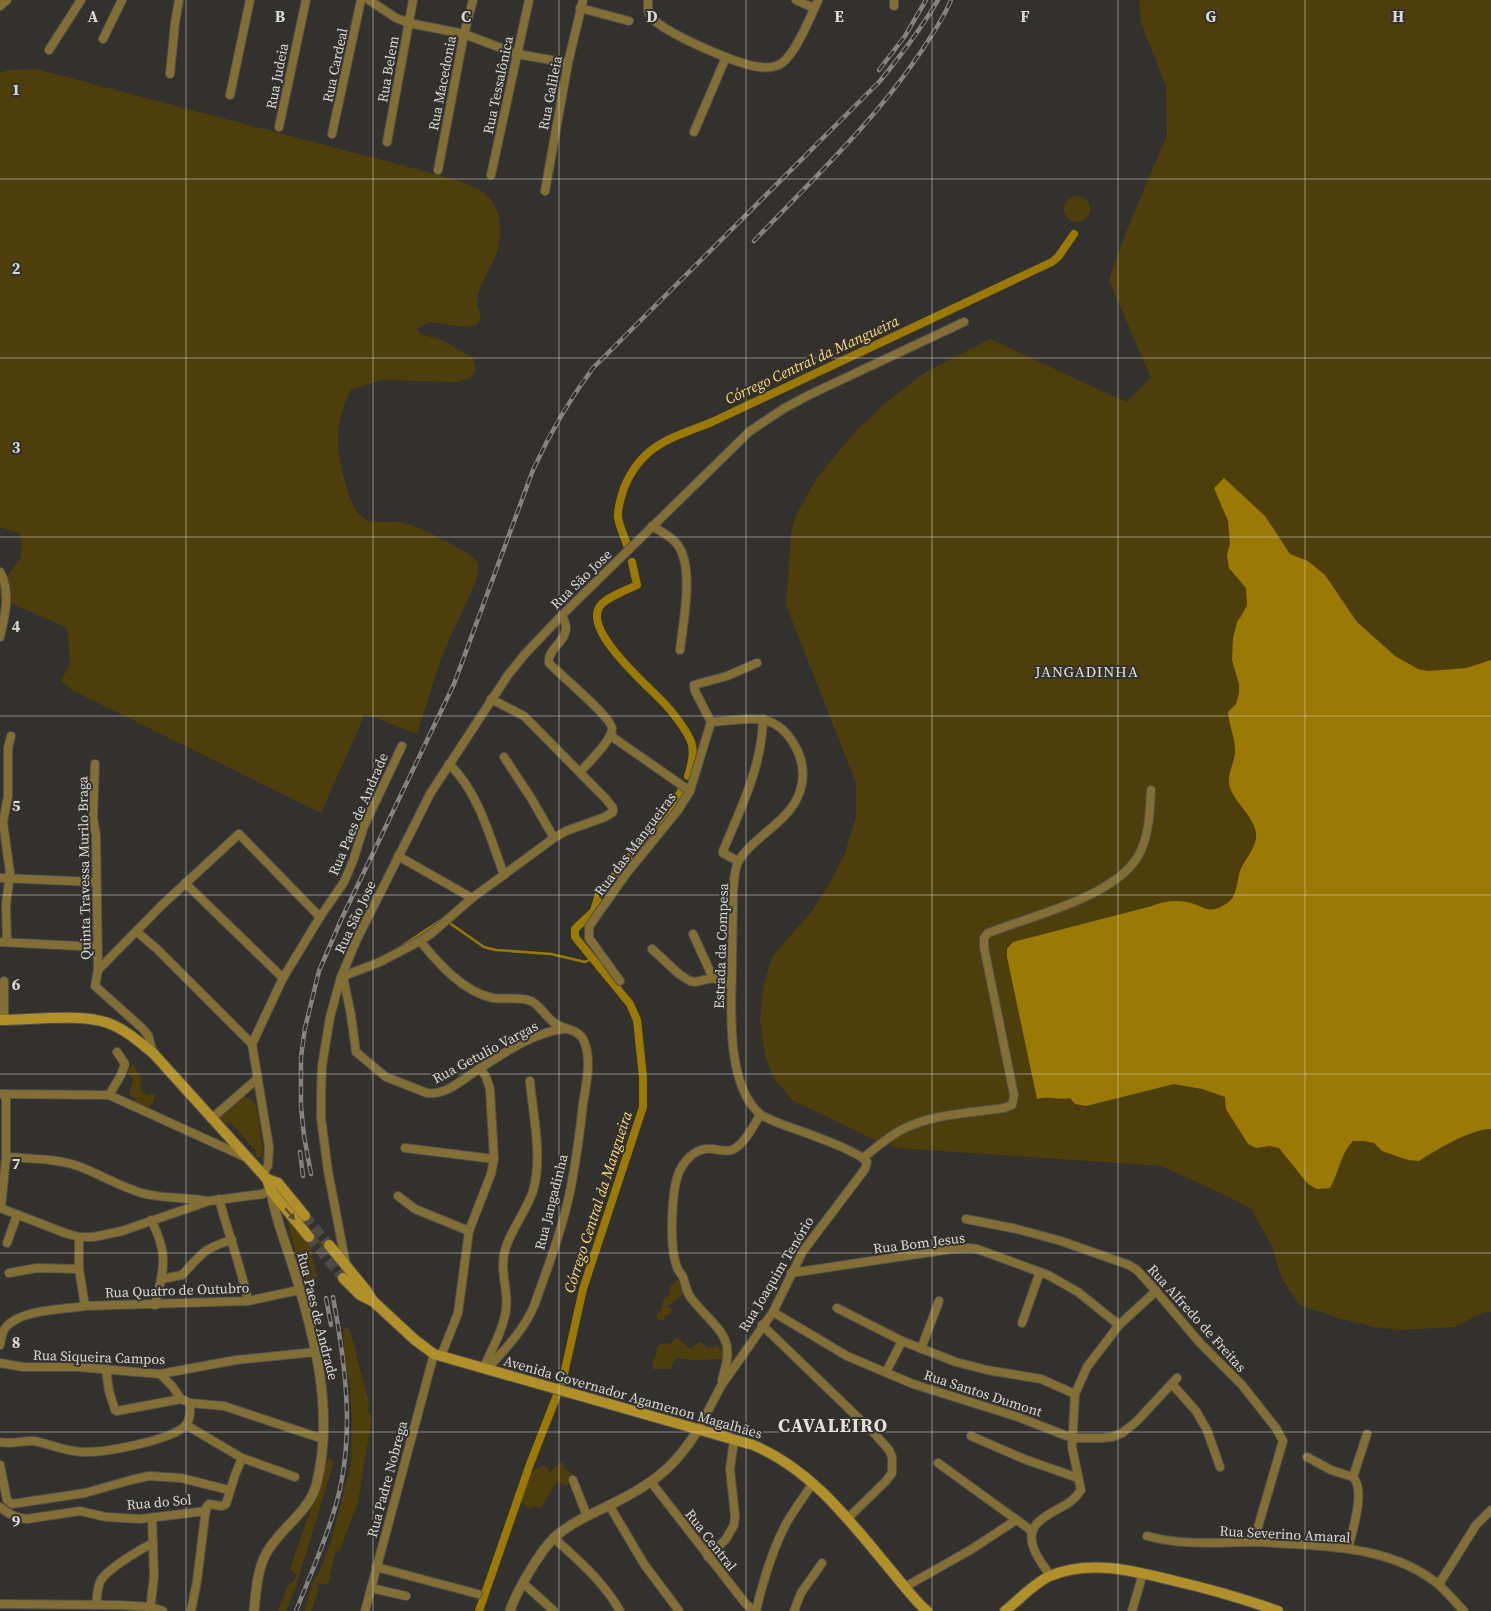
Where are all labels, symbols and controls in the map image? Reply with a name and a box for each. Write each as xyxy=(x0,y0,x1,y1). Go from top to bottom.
text: A xyxy=(88,5,99,27)
text: B xyxy=(275,5,286,27)
text: C xyxy=(461,5,471,27)
text: D xyxy=(646,5,658,27)
text: E xyxy=(834,5,844,27)
text: F xyxy=(1020,5,1030,27)
text: G xyxy=(1206,5,1217,27)
text: H xyxy=(1392,5,1404,27)
street label: Rua Cardeal xyxy=(317,26,353,104)
street label: Rua Macedonia xyxy=(423,33,461,132)
street label: Rua Tessalônica xyxy=(478,33,518,136)
street label: Rua Belem xyxy=(372,34,404,104)
street label: Rua Judeia xyxy=(261,40,293,111)
street label: Rua Galileia xyxy=(533,53,567,132)
text: 1 xyxy=(12,78,20,100)
text: 2 xyxy=(12,257,21,279)
water label: Córrego Central da Mangueira xyxy=(721,310,902,409)
text: 3 xyxy=(12,436,21,458)
street label: Rua São Jose xyxy=(546,544,616,614)
text: 4 xyxy=(12,615,21,637)
district label: JANGADINHA xyxy=(1034,661,1139,682)
street label: Rua Paes de Andrade xyxy=(323,750,393,878)
street label: Quinta Travessa Murilo Braga xyxy=(72,775,96,960)
street label: Rua das Mangueiras xyxy=(589,788,681,900)
text: 5 xyxy=(12,794,21,816)
street label: Rua São Jose xyxy=(329,877,381,957)
street label: Estrada da Compesa xyxy=(709,882,733,1009)
text: 6 xyxy=(12,973,21,995)
street label: Rua Getulio Vargas xyxy=(429,1016,541,1088)
water label: Córrego Central da Mangueira xyxy=(558,1108,637,1295)
street label: Rua Jangadinha xyxy=(529,1151,573,1252)
text: 7 xyxy=(12,1152,21,1174)
one-way arrow xyxy=(284,1207,295,1220)
street label: Rua Joaquim Tenório xyxy=(734,1212,819,1336)
street label: Rua Bom Jesus xyxy=(872,1227,966,1259)
street label: Rua Paes de Andrade xyxy=(292,1250,344,1382)
street label: Rua Alfredo de Freitas xyxy=(1143,1260,1251,1376)
street label: Rua Quatro de Outubro xyxy=(104,1277,250,1303)
text: 8 xyxy=(12,1331,20,1353)
street label: Rua Siqueira Campos xyxy=(33,1345,165,1369)
street label: Avenida Governador Agamenon Magalhães xyxy=(501,1350,765,1444)
street label: Rua Santos Dumont xyxy=(921,1364,1045,1422)
district label: CAVALEIRO xyxy=(778,1412,888,1438)
street label: Rua Padre Nobrega xyxy=(362,1418,412,1539)
street label: Rua do Sol xyxy=(126,1489,192,1515)
street label: Rua Central xyxy=(680,1505,742,1575)
text: 9 xyxy=(12,1510,21,1532)
street label: Rua Severino Amaral xyxy=(1219,1521,1351,1547)

